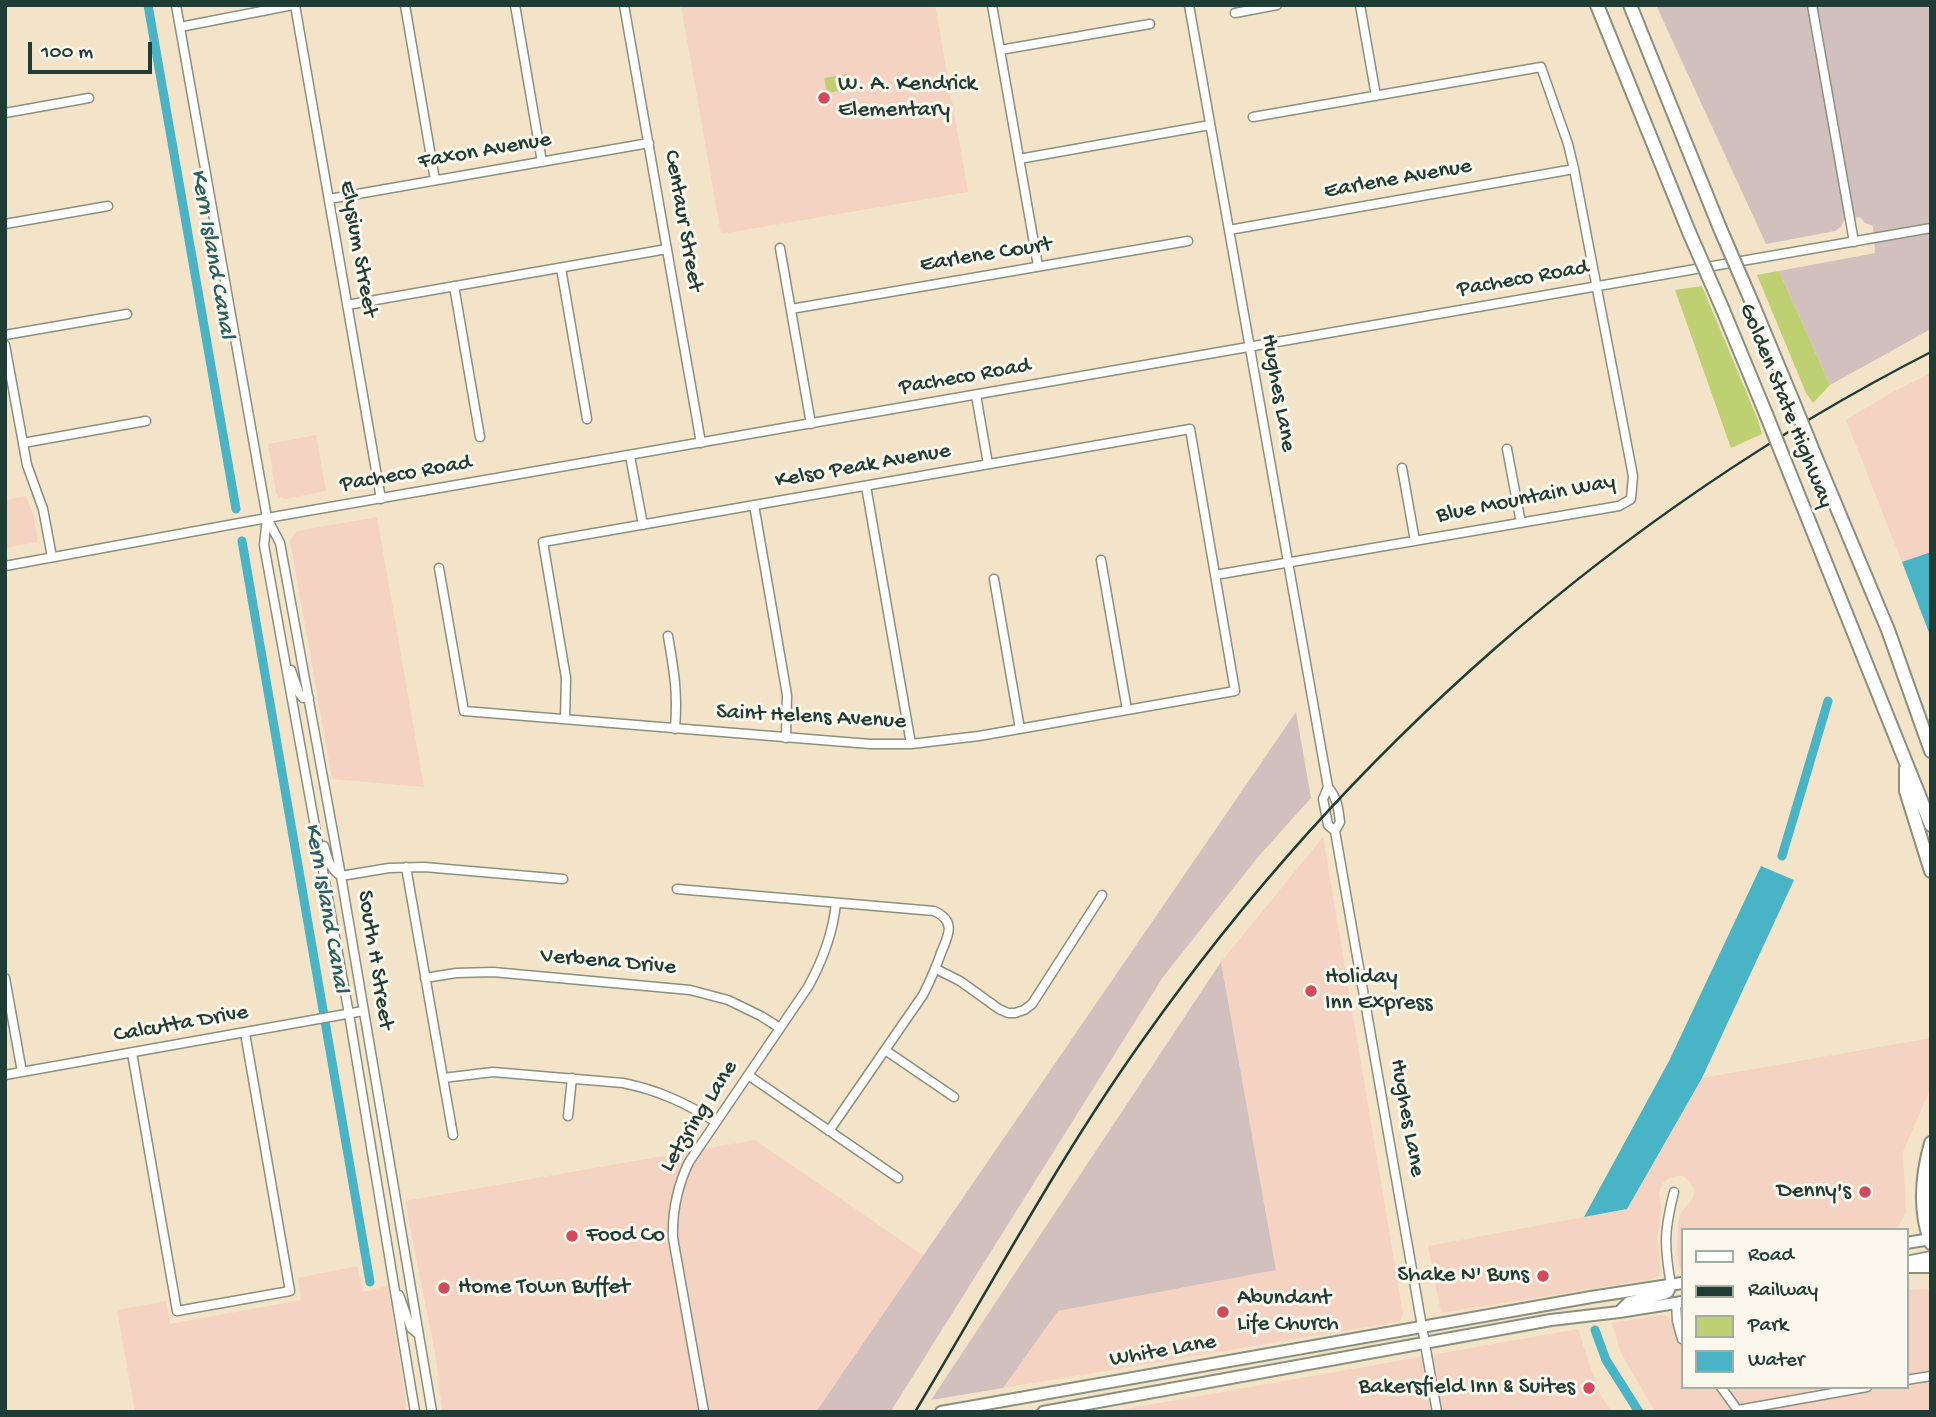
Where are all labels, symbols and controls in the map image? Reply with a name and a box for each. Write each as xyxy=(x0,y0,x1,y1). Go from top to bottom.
scale bar xyxy=(32,28,156,72)
text: 100 m xyxy=(41,41,93,66)
place label: W. A. Kendrick Elementary xyxy=(838,71,977,125)
marker: W. A. Kendrick Elementary xyxy=(816,90,832,106)
street label: Faxon Avenue xyxy=(417,127,553,177)
street label: Centaur Street xyxy=(656,148,708,294)
street label: Earlene Avenue xyxy=(1322,153,1474,207)
water label: Kern Island Canal xyxy=(182,167,240,341)
street label: Elysium Street xyxy=(331,179,383,319)
street label: Earlene Court xyxy=(918,232,1054,280)
street label: Pacheco Road xyxy=(1455,255,1591,305)
street label: Golden State Highway xyxy=(1731,300,1839,512)
street label: Hughes Lane xyxy=(1253,332,1301,454)
street label: Pacheco Road xyxy=(897,353,1033,403)
street label: Kelso Peak Avenue xyxy=(773,438,953,496)
street label: Pacheco Road xyxy=(338,450,474,500)
street label: Blue Mountain Way xyxy=(1434,469,1618,531)
street label: Saint Helens Avenue xyxy=(715,699,907,737)
water label: Kern Island Canal xyxy=(296,821,354,995)
street label: South H Street xyxy=(349,888,399,1032)
street label: Verbena Drive xyxy=(539,943,677,983)
place label: Holiday Inn Express xyxy=(1325,964,1433,1018)
marker: Holiday Inn Express xyxy=(1303,983,1319,999)
street label: Calcutta Drive xyxy=(112,1000,250,1050)
street label: Letzring Lane xyxy=(655,1056,745,1178)
street label: Hughes Lane xyxy=(1382,1057,1430,1179)
place label: Denny's xyxy=(1777,1178,1851,1206)
marker: Denny's xyxy=(1857,1184,1873,1200)
place label: Food Co xyxy=(586,1222,665,1250)
marker: Food Co xyxy=(564,1228,580,1244)
legend xyxy=(1680,1228,1908,1389)
text: Road xyxy=(1748,1244,1794,1269)
place label: Shake N' Buns xyxy=(1397,1262,1529,1290)
marker: Shake N' Buns xyxy=(1535,1268,1551,1284)
place label: Home Town Buffet xyxy=(458,1274,630,1302)
text: Railway xyxy=(1748,1279,1818,1304)
marker: Home Town Buffet xyxy=(436,1280,452,1296)
place label: Abundant Life Church xyxy=(1237,1285,1339,1339)
marker: Abundant Life Church xyxy=(1215,1304,1231,1320)
text: Park xyxy=(1748,1314,1788,1339)
street label: White Lane xyxy=(1108,1329,1218,1375)
text: Water xyxy=(1748,1349,1804,1374)
place label: Bakersfield Inn & Suites xyxy=(1359,1374,1575,1402)
marker: Bakersfield Inn & Suites xyxy=(1581,1380,1597,1396)

